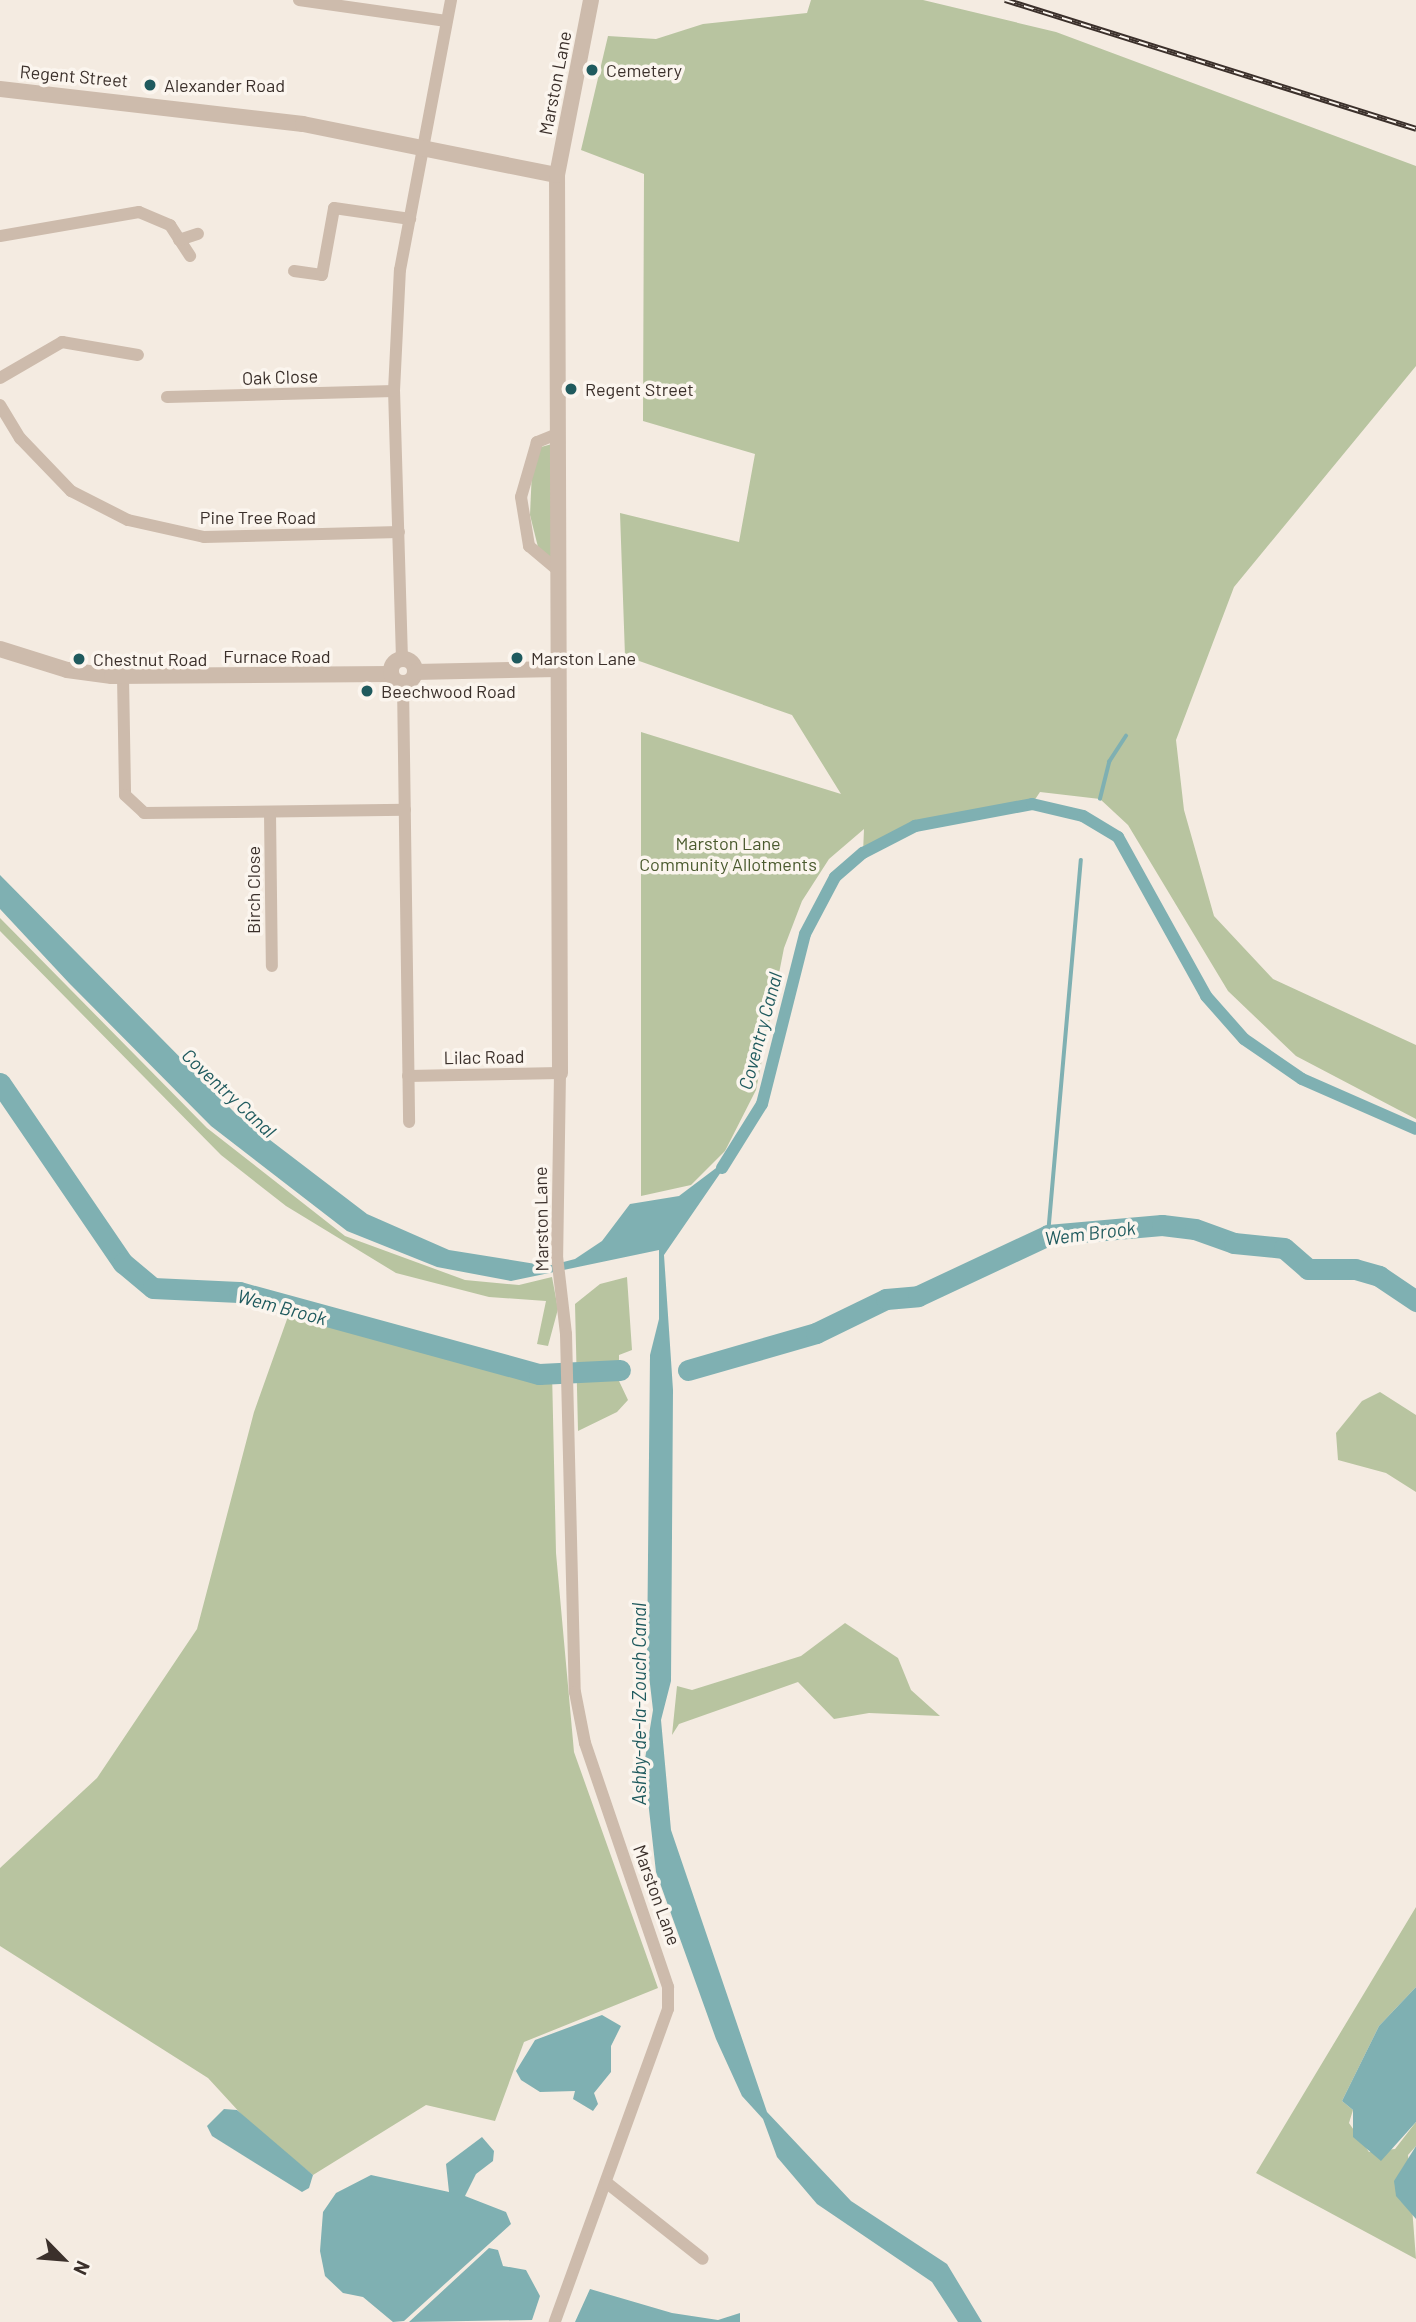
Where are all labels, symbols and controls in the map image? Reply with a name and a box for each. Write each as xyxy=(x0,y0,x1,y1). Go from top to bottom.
street label: Marston Lane xyxy=(534,29,576,137)
place label: Cemetery xyxy=(606,59,682,81)
street label: Regent Street xyxy=(19,61,129,91)
marker: Cemetery xyxy=(584,62,600,78)
place label: Alexander Road xyxy=(164,74,285,96)
marker: Alexander Road xyxy=(142,77,158,93)
street label: Oak Close xyxy=(242,365,318,389)
place label: Regent Street xyxy=(585,378,694,400)
marker: Regent Street xyxy=(563,381,579,397)
street label: Pine Tree Road xyxy=(200,506,316,528)
street label: Furnace Road xyxy=(223,645,331,667)
place label: Marston Lane xyxy=(531,647,636,669)
place label: Chestnut Road xyxy=(93,648,207,670)
marker: Marston Lane xyxy=(509,650,525,666)
marker: Chestnut Road xyxy=(71,651,87,667)
place label: Beechwood Road xyxy=(381,680,516,702)
marker: Beechwood Road xyxy=(359,683,375,699)
park label: Marston Lane Community Allotments xyxy=(639,833,817,876)
street label: Birch Close xyxy=(242,846,264,934)
water label: Coventry Canal xyxy=(733,970,787,1092)
water label: Coventry Canal xyxy=(177,1044,281,1142)
street label: Lilac Road xyxy=(443,1045,525,1069)
street label: Marston Lane xyxy=(529,1166,553,1272)
water label: Wem Brook xyxy=(1043,1216,1137,1250)
water label: Wem Brook xyxy=(235,1284,329,1330)
water label: Ashby-de-la-Zouch Canal xyxy=(628,1603,650,1805)
street label: Marston Lane xyxy=(629,1842,685,1948)
north arrow xyxy=(28,2224,98,2294)
text: N xyxy=(69,2257,96,2279)

